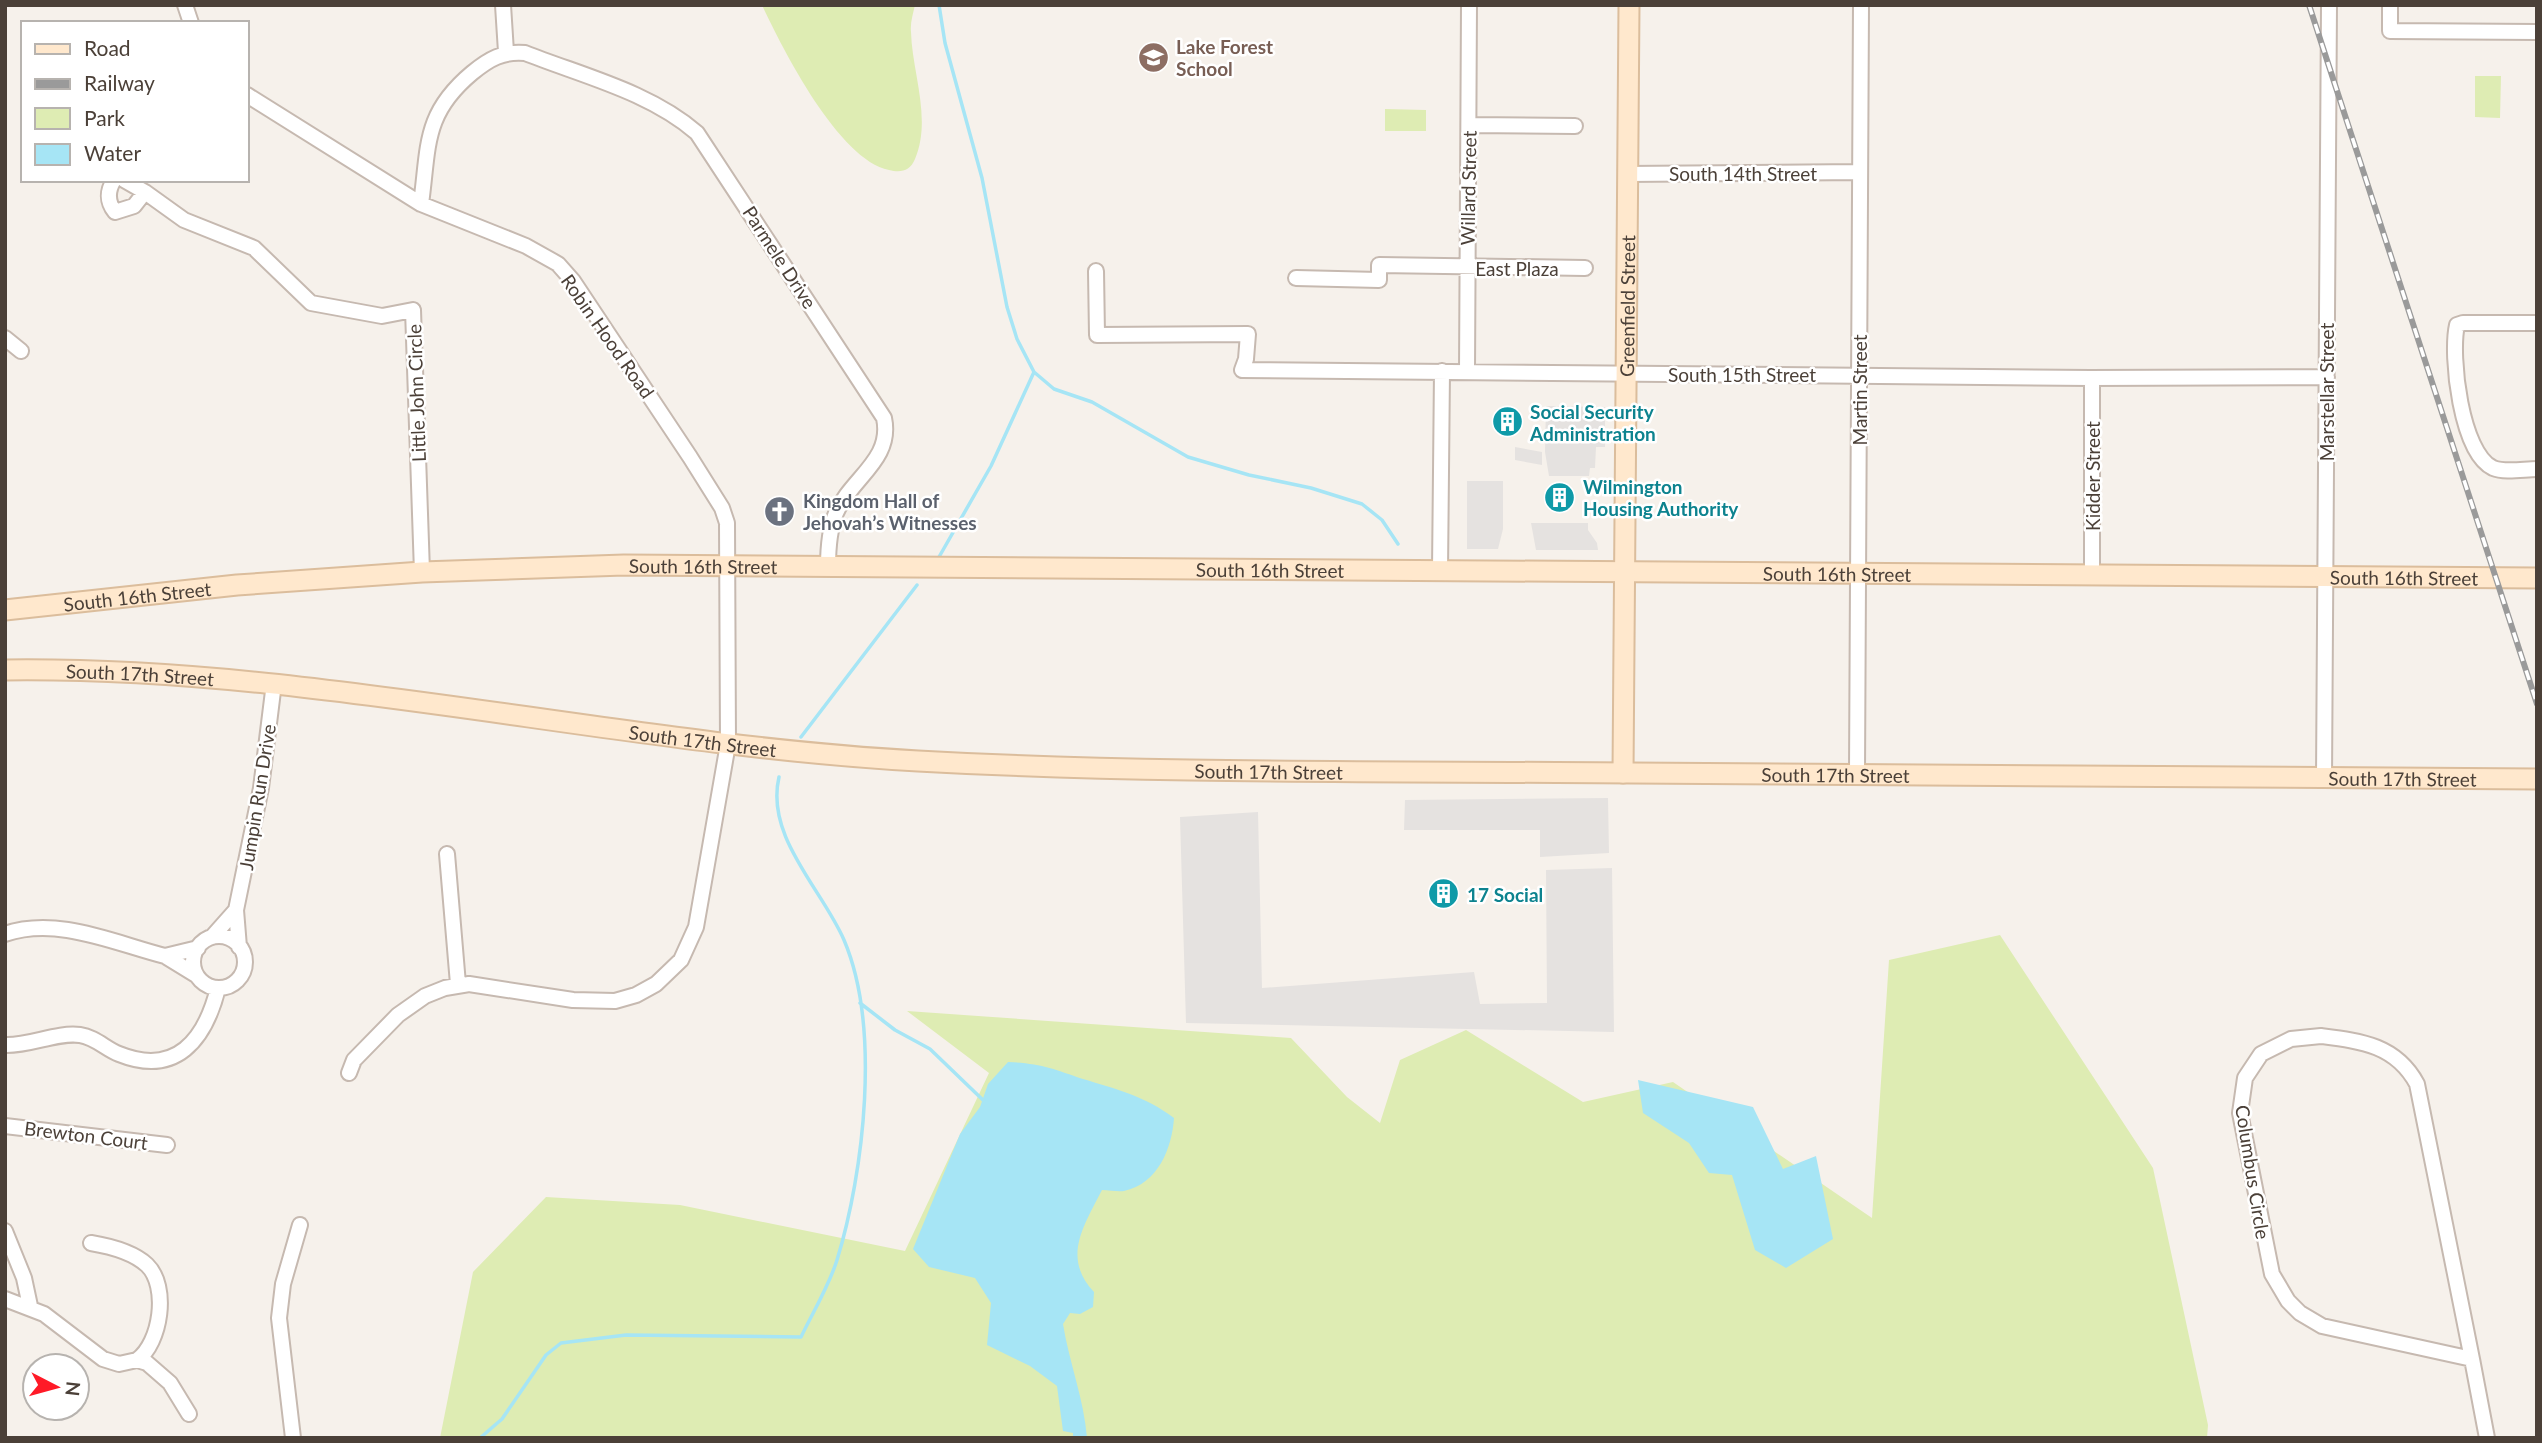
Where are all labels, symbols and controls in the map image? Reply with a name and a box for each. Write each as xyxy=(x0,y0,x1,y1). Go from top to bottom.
legend xyxy=(21,21,248,182)
text: Road xyxy=(84,35,131,60)
place label: Lake Forest School xyxy=(1176,35,1273,80)
school or university icon: Lake Forest School xyxy=(1136,40,1170,74)
text: Railway xyxy=(84,70,155,95)
text: Park xyxy=(84,105,125,130)
street label: Willard Street xyxy=(1456,130,1481,246)
text: Water xyxy=(84,140,141,165)
street label: South 14th Street xyxy=(1669,162,1817,185)
street label: Parmele Drive xyxy=(738,201,822,313)
street label: Greenfield Street xyxy=(1615,235,1639,377)
street label: East Plaza xyxy=(1475,257,1559,280)
street label: Robin Hood Road xyxy=(557,270,659,402)
street label: Marstellar Street xyxy=(2315,323,2338,461)
street label: Little John Circle xyxy=(402,324,430,462)
street label: Martin Street xyxy=(1848,334,1871,445)
street label: South 15th Street xyxy=(1668,363,1816,386)
place label: Social Security Administration xyxy=(1529,400,1656,445)
building icon: Social Security Administration xyxy=(1490,405,1524,439)
street label: Kidder Street xyxy=(2081,421,2104,531)
place label: Wilmington Housing Authority xyxy=(1583,475,1739,520)
building icon: Wilmington Housing Authority xyxy=(1543,480,1577,514)
place label: Kingdom Hall of Jehovah’s Witnesses xyxy=(803,489,977,534)
church icon: Kingdom Hall of Jehovah’s Witnesses xyxy=(763,494,797,528)
street label: South 16th Street xyxy=(629,554,778,578)
street label: South 16th Street xyxy=(1196,557,1345,581)
street label: South 16th Street xyxy=(1763,561,1911,585)
street label: South 16th Street xyxy=(2330,565,2478,589)
street label: South 16th Street xyxy=(62,576,212,615)
street label: South 17th Street xyxy=(66,659,215,690)
street label: South 17th Street xyxy=(628,720,778,761)
street label: Jumpin Run Drive xyxy=(234,722,280,872)
street label: South 17th Street xyxy=(1194,759,1343,783)
street label: South 17th Street xyxy=(1761,762,1910,786)
street label: South 17th Street xyxy=(2328,766,2477,790)
building icon: 17 Social xyxy=(1427,877,1461,911)
place label: 17 Social xyxy=(1467,883,1543,906)
street label: Columbus Circle xyxy=(2231,1103,2275,1241)
street label: Brewton Court xyxy=(23,1116,149,1154)
north arrow xyxy=(21,1352,91,1422)
text: N xyxy=(61,1380,86,1397)

